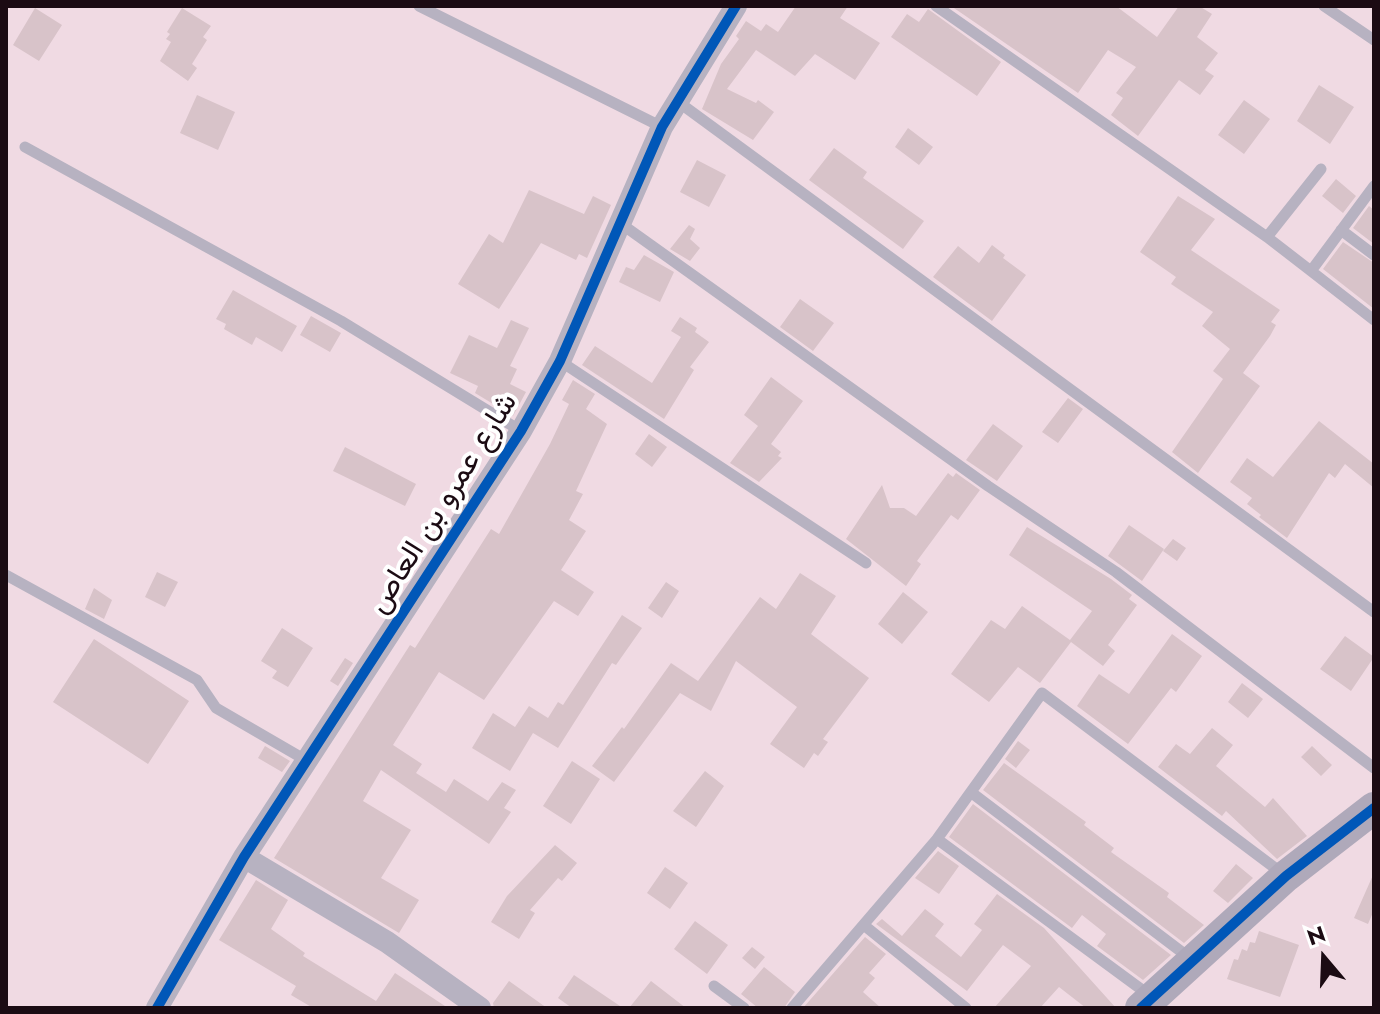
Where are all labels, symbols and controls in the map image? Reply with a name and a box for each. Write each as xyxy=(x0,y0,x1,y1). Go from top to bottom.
street label: شارع عمرو بن العاص xyxy=(362,387,526,621)
text: N xyxy=(1303,917,1330,953)
north arrow xyxy=(1284,918,1364,998)

